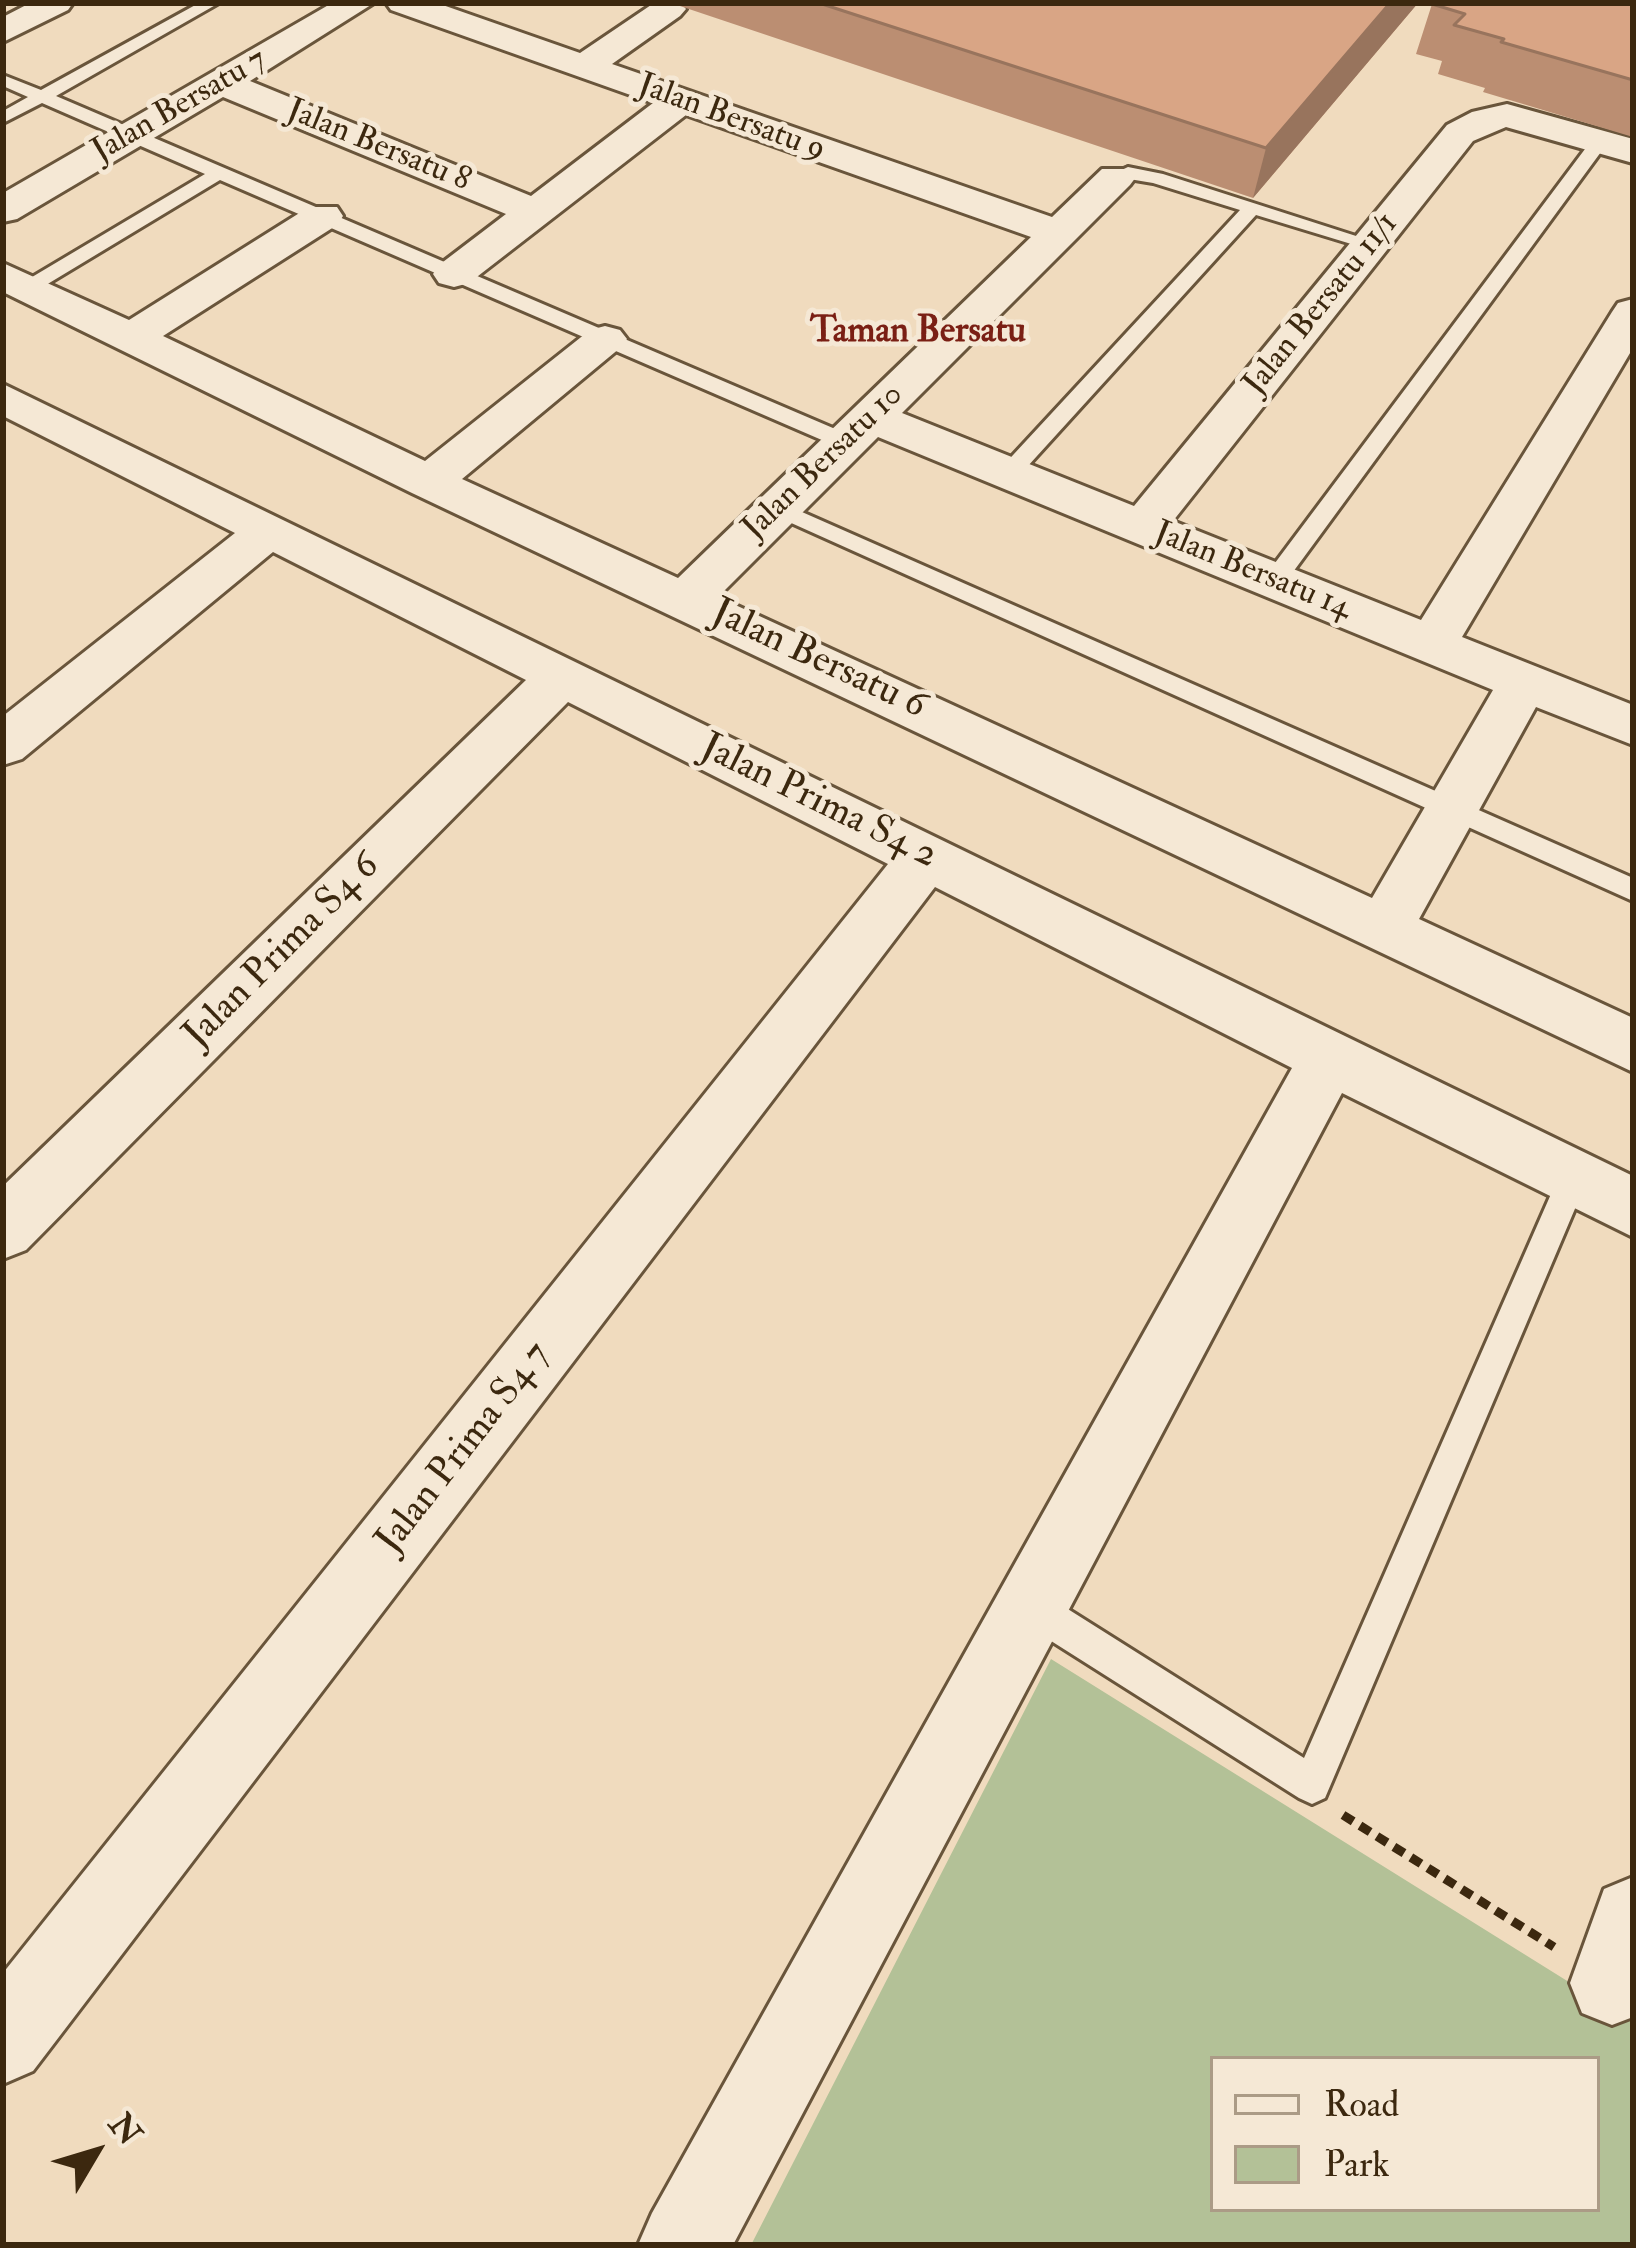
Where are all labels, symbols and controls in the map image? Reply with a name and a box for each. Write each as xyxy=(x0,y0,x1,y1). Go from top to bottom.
street label: Jalan Bersatu 7 xyxy=(86,41,274,173)
street label: Jalan Bersatu 9 xyxy=(632,67,830,171)
street label: Jalan Bersatu 8 xyxy=(280,92,476,202)
street label: Jalan Bersatu 11/1 xyxy=(1236,206,1408,404)
district label: Taman Bersatu xyxy=(810,311,1026,355)
street label: Jalan Bersatu 10 xyxy=(735,377,913,549)
street label: Jalan Bersatu 14 xyxy=(1148,514,1356,630)
street label: Jalan Bersatu 6 xyxy=(703,591,933,731)
street label: Jalan Prima S4 2 xyxy=(692,725,944,881)
street label: Jalan Prima S4 6 xyxy=(175,844,391,1060)
street label: Jalan Prima S4 7 xyxy=(368,1334,562,1564)
legend xyxy=(1210,2056,1600,2212)
text: Road xyxy=(1324,2082,1399,2127)
north arrow xyxy=(36,2092,156,2212)
text: N xyxy=(100,2105,150,2154)
text: Park xyxy=(1324,2142,1390,2187)

